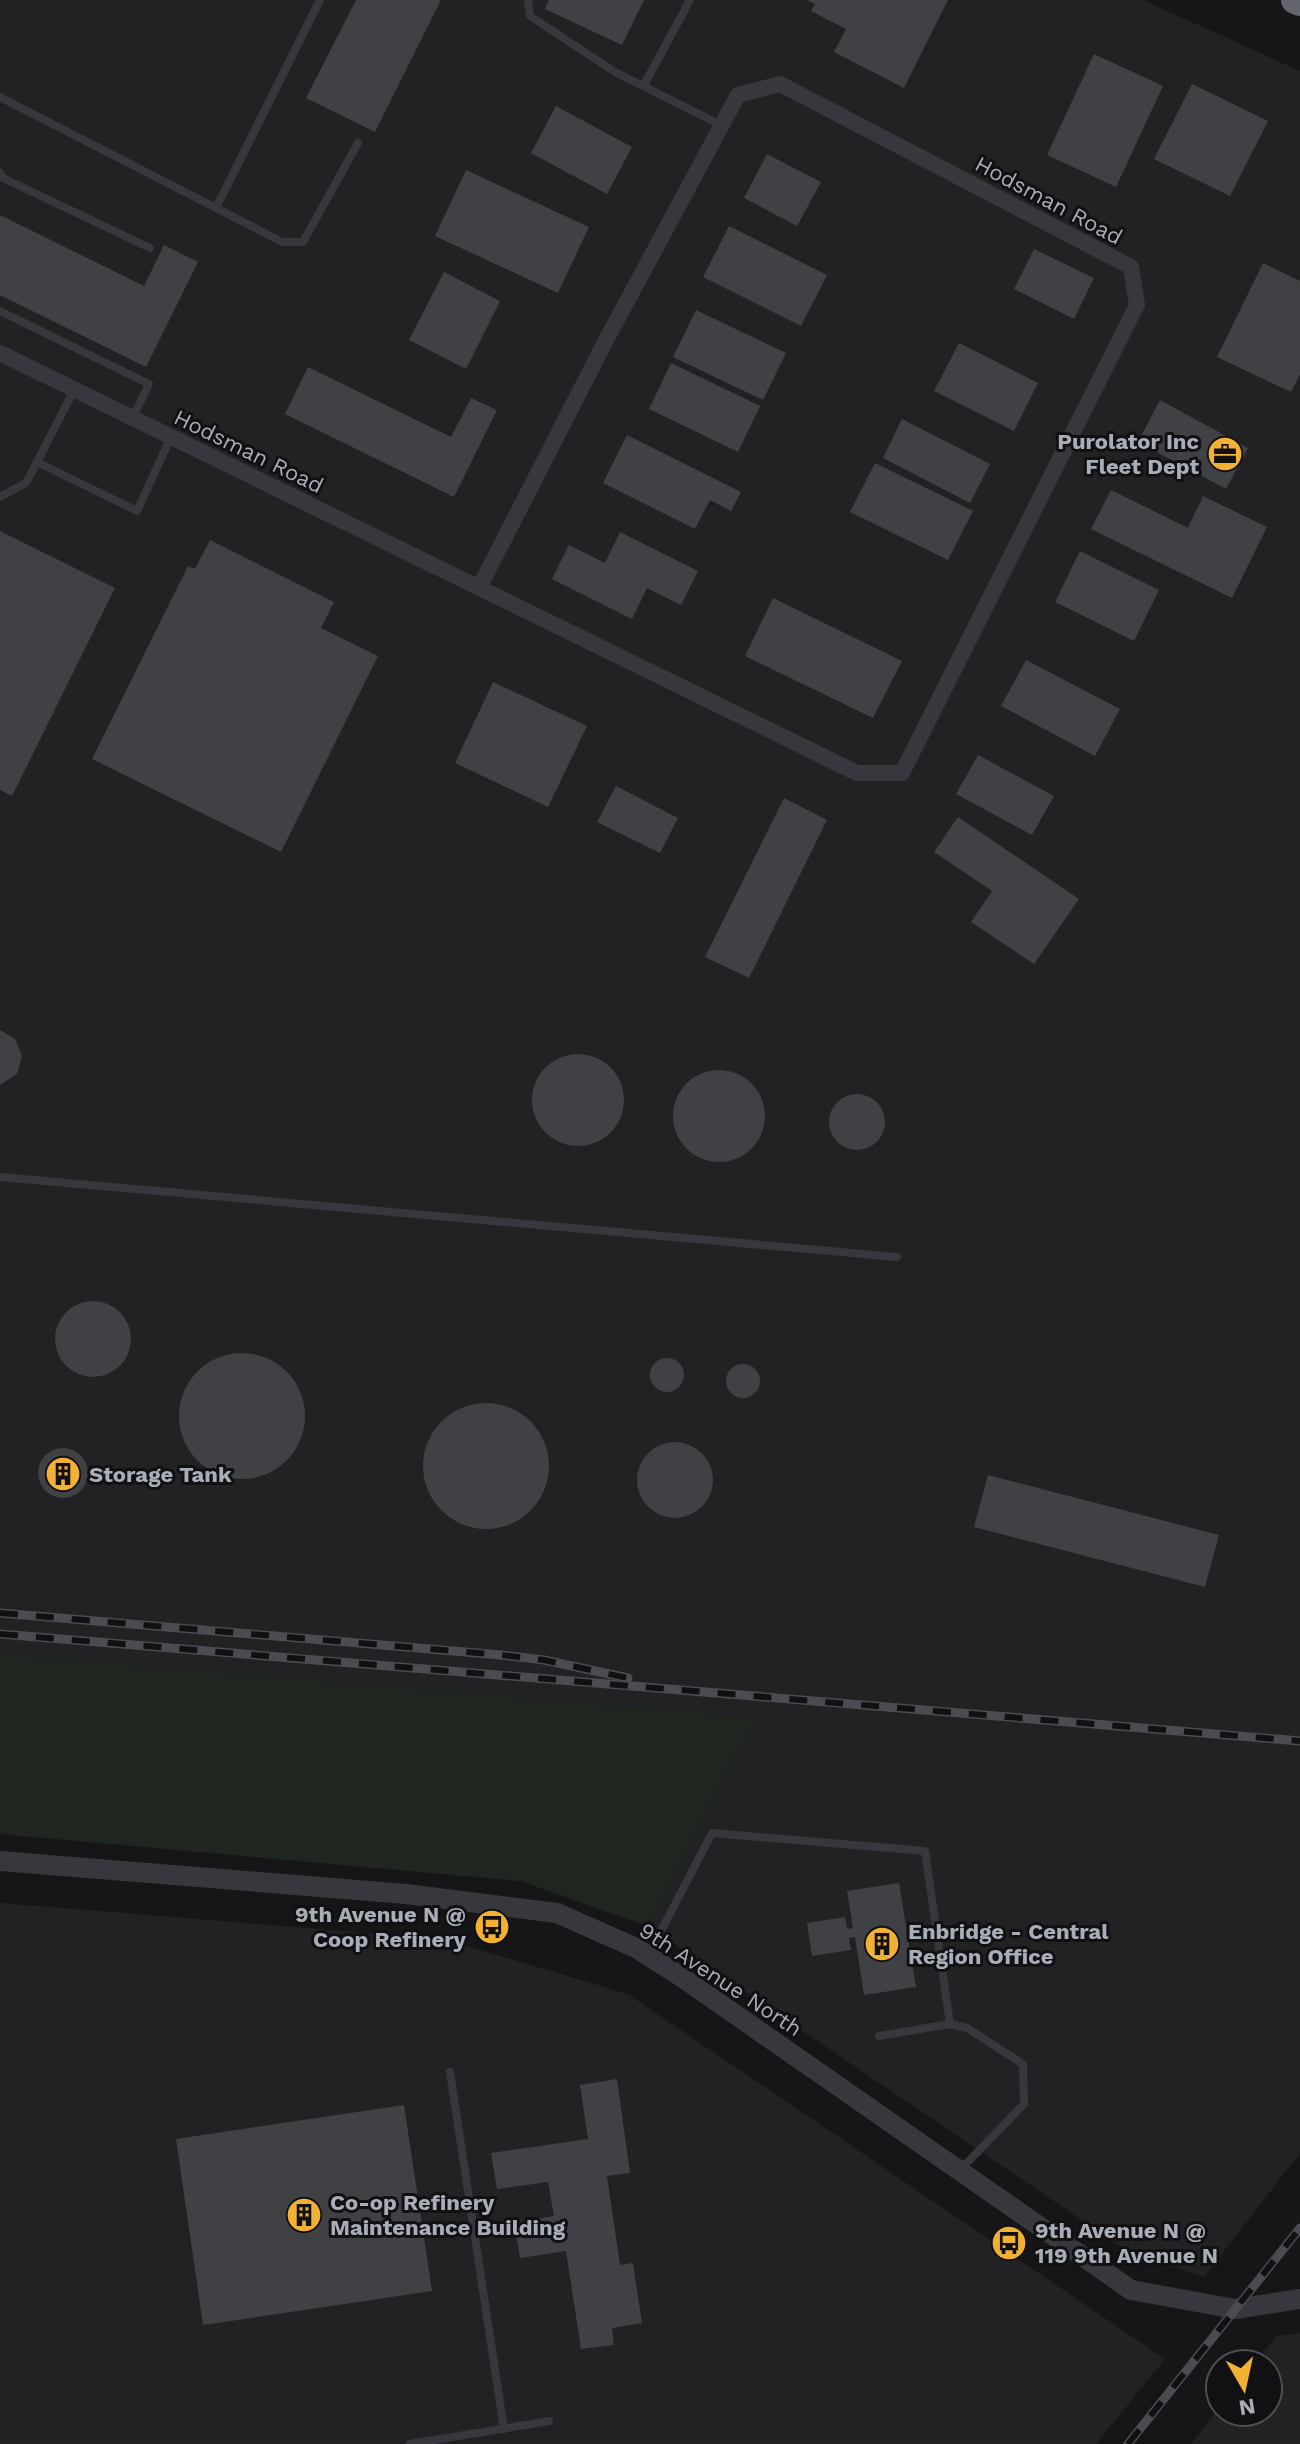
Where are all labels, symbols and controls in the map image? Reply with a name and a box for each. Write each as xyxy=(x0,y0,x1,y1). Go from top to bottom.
street label: Hodsman Road xyxy=(971,151,1127,250)
street label: Hodsman Road xyxy=(170,405,327,498)
place label: Purolator Inc Fleet Dept xyxy=(1057,429,1199,479)
office icon: Purolator Inc Fleet Dept xyxy=(1206,435,1244,473)
building icon: Storage Tank xyxy=(44,1455,82,1493)
place label: Storage Tank xyxy=(89,1462,232,1487)
place label: 9th Avenue N @ Coop Refinery xyxy=(295,1902,467,1952)
bus stop icon: 9th Avenue N @ Coop Refinery xyxy=(473,1908,511,1946)
street label: 9th Avenue North xyxy=(635,1918,807,2041)
place label: Enbridge - Central Region Office xyxy=(908,1919,1109,1969)
building icon: Enbridge - Central Region Office xyxy=(863,1925,901,1963)
place label: Co-op Refinery Maintenance Building xyxy=(330,2190,566,2240)
building icon: Co-op Refinery Maintenance Building xyxy=(285,2196,323,2234)
place label: 9th Avenue N @ 119 9th Avenue N xyxy=(1035,2218,1218,2268)
bus stop icon: 9th Avenue N @ 119 9th Avenue N xyxy=(990,2224,1028,2262)
north arrow xyxy=(1204,2348,1284,2428)
text: N xyxy=(1237,2394,1257,2421)

